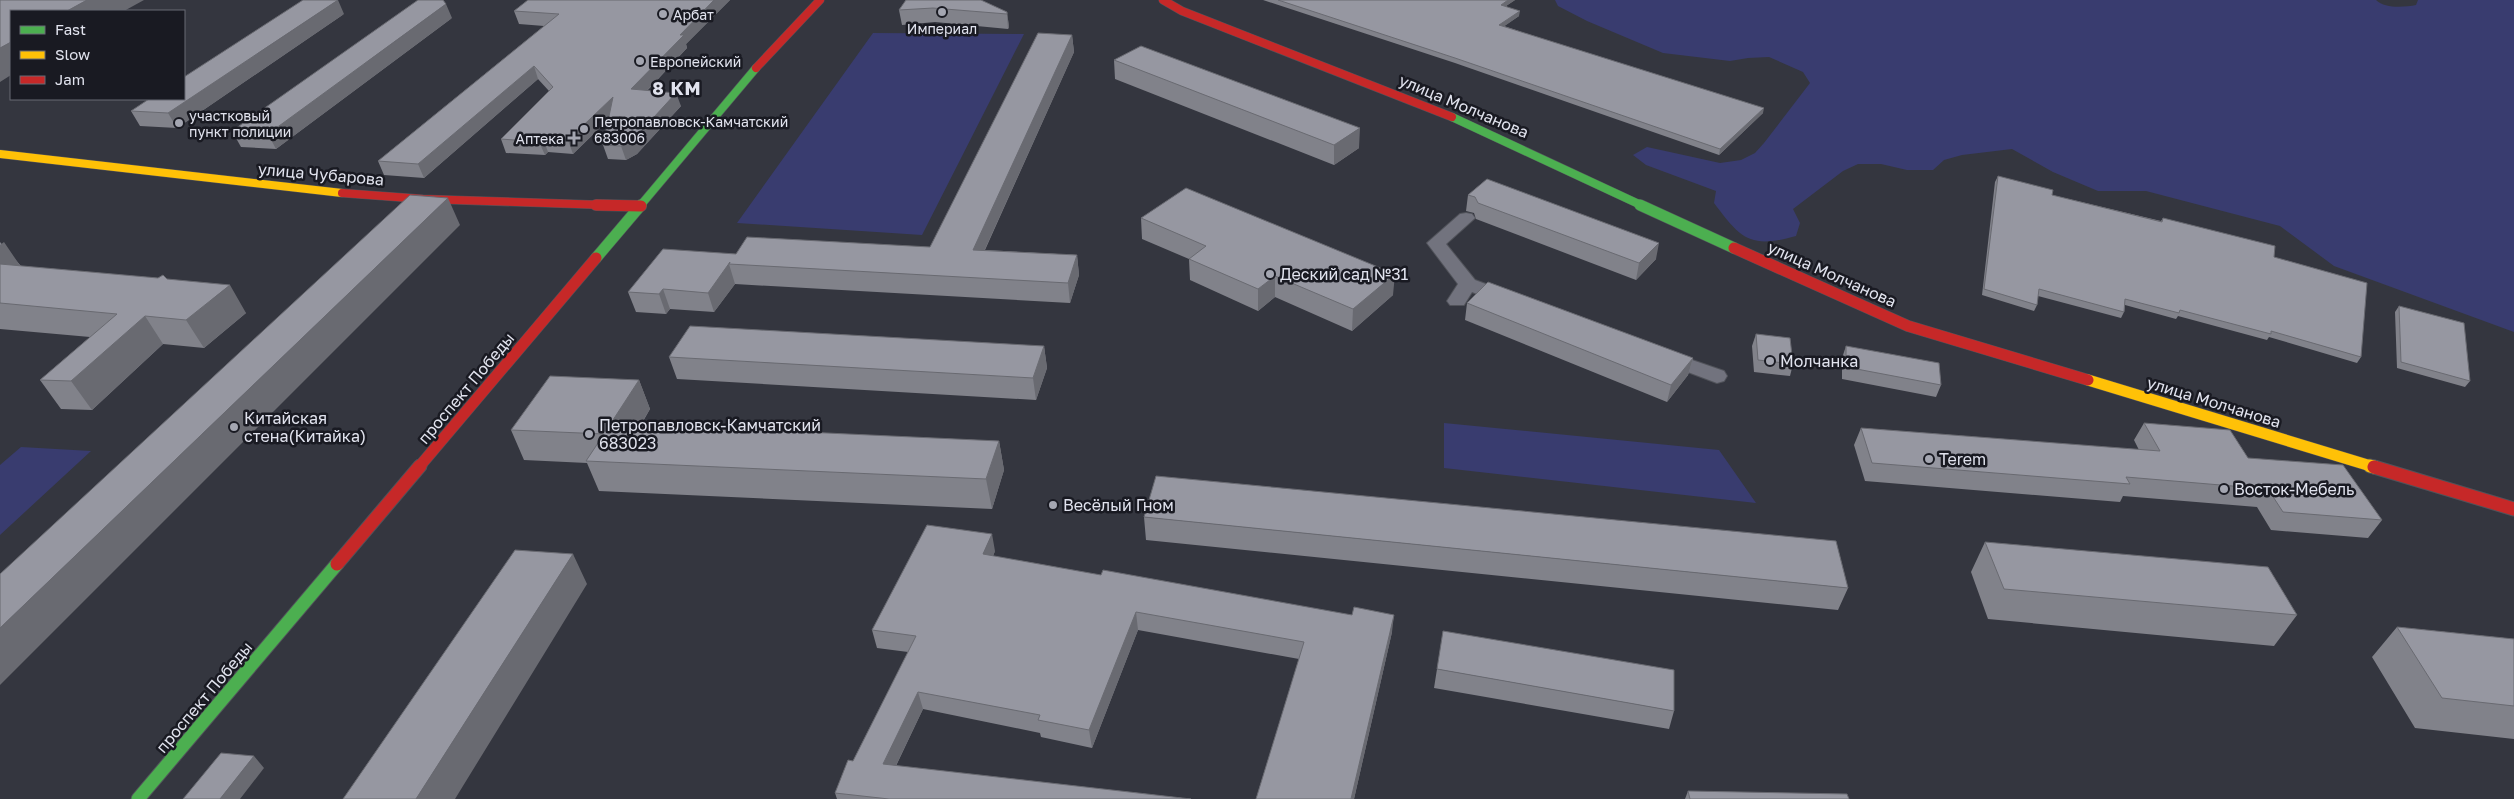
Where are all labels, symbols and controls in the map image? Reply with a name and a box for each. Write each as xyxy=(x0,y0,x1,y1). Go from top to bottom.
place label: Арбат xyxy=(673,6,714,23)
marker: Империал xyxy=(936,6,948,18)
marker: Арбат xyxy=(657,8,669,20)
legend xyxy=(10,10,185,100)
text: Fast xyxy=(55,20,86,38)
place label: Империал xyxy=(907,20,977,37)
text: Slow xyxy=(55,45,90,63)
place label: Европейский xyxy=(650,53,741,70)
marker: Европейский xyxy=(634,55,646,67)
text: Jam xyxy=(55,70,85,88)
street label: улица Молчанова xyxy=(1396,70,1532,142)
district label: 8 КМ xyxy=(652,77,702,99)
place label: участковый пункт полиции xyxy=(189,107,291,140)
place label: Петропавловск-Камчатский 683006 xyxy=(594,113,788,146)
marker: участковый пункт полиции xyxy=(173,117,185,129)
marker: Петропавловск-Камчатский 683006 xyxy=(578,123,590,135)
place label: Аптека xyxy=(516,130,564,147)
marker: Аптека xyxy=(568,132,580,144)
street label: улица Чубарова xyxy=(257,159,385,189)
street label: улица Молчанова xyxy=(1765,237,1899,311)
place label: Деский сад №31 xyxy=(1280,264,1409,284)
marker: Деский сад №31 xyxy=(1264,268,1276,280)
street label: проспект Победы xyxy=(414,328,518,448)
place label: Молчанка xyxy=(1780,351,1858,371)
marker: Молчанка xyxy=(1764,355,1776,367)
street label: улица Молчанова xyxy=(2145,372,2283,432)
place label: Китайская стена(Китайка) xyxy=(244,408,366,446)
place label: Петропавловск-Камчатский 683023 xyxy=(599,415,821,453)
marker: Китайская стена(Китайка) xyxy=(228,421,240,433)
marker: Петропавловск-Камчатский 683023 xyxy=(583,428,595,440)
place label: Terem xyxy=(1939,449,1986,469)
marker: Terem xyxy=(1923,453,1935,465)
place label: Восток-Мебель xyxy=(2234,479,2354,499)
marker: Восток-Мебель xyxy=(2218,483,2230,495)
place label: Весёлый Гном xyxy=(1063,495,1174,515)
marker: Весёлый Гном xyxy=(1047,499,1059,511)
street label: проспект Победы xyxy=(152,637,256,757)

